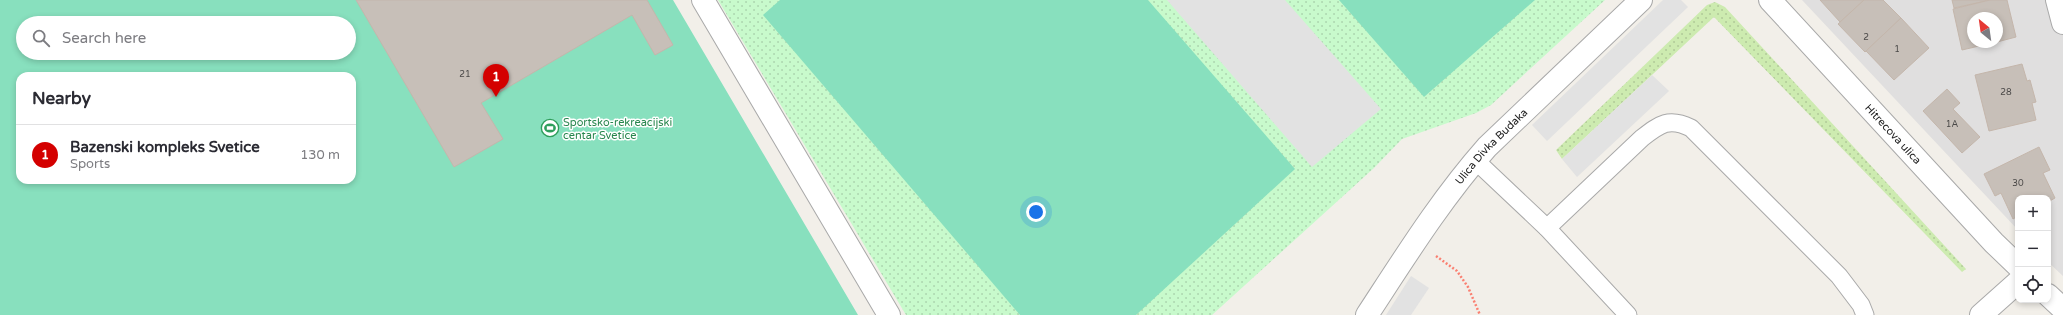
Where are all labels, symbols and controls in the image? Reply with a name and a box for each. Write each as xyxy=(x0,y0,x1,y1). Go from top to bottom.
north arrow xyxy=(1967,12,2003,48)
search box xyxy=(16,16,356,60)
icon: search xyxy=(30,27,52,49)
text: Search here xyxy=(62,29,146,47)
house number: 2 xyxy=(1863,32,1869,43)
house number: 1 xyxy=(1894,44,1900,55)
pin: 1 xyxy=(483,64,509,97)
house number: 21 xyxy=(459,69,471,80)
house number: 28 xyxy=(2000,87,2012,98)
text: Nearby xyxy=(32,88,91,109)
street label: Hitrecova ulica xyxy=(1862,101,1924,167)
street label: Ulica Divka Budaka xyxy=(1452,106,1530,187)
place label: Sportsko-rekreacijski centar Svetice xyxy=(563,116,672,142)
sports icon: Sportsko-rekreacijski centar Svetice xyxy=(540,118,560,138)
house number: 1A xyxy=(1946,119,1958,130)
text: Bazenski kompleks Svetice xyxy=(70,138,260,156)
text: 1 xyxy=(41,147,49,163)
text: 130 m xyxy=(300,147,340,163)
text: Sports xyxy=(70,156,110,172)
house number: 30 xyxy=(2012,178,2024,189)
map controls xyxy=(2015,195,2051,303)
button: + xyxy=(2015,195,2051,231)
your location xyxy=(1026,202,1046,222)
button: − xyxy=(2015,231,2051,267)
button: locate xyxy=(2015,267,2051,303)

